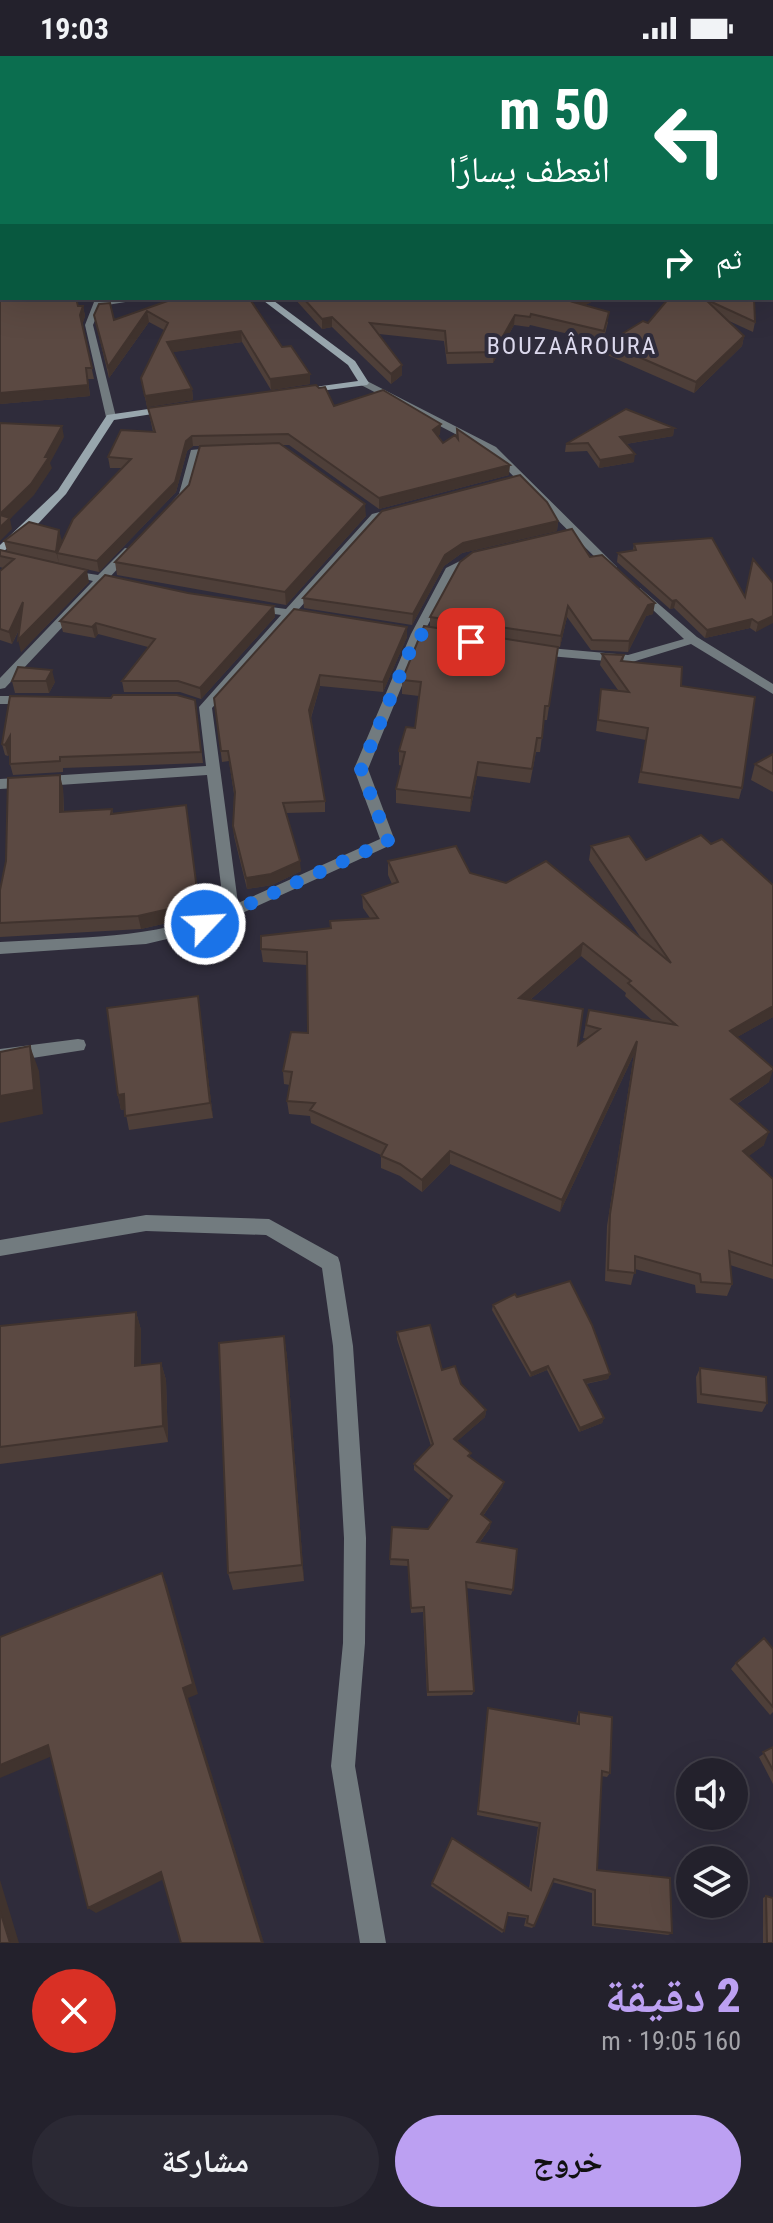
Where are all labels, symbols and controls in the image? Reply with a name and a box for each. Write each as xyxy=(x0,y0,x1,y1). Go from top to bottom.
text: 19:03 xyxy=(40,11,109,46)
text: 50 m xyxy=(499,77,610,143)
icon: left xyxy=(638,88,742,192)
text: انعطف يسارًا xyxy=(449,149,610,191)
icon: right xyxy=(656,240,700,284)
text: ثم xyxy=(716,241,742,276)
district label: BOUZAÂROURA xyxy=(487,332,657,360)
pin xyxy=(437,608,505,676)
icon: arrive xyxy=(449,620,493,664)
position arrow xyxy=(163,882,247,966)
map controls xyxy=(676,1758,748,1918)
button: sound xyxy=(676,1758,748,1830)
button: layers xyxy=(676,1846,748,1918)
text: 2 دقيقة xyxy=(605,1967,741,2024)
button: close xyxy=(32,1969,116,2053)
text: 160 m · 19:05 xyxy=(601,2026,741,2056)
button: مشاركة xyxy=(32,2115,379,2207)
button: خروج xyxy=(395,2115,741,2207)

